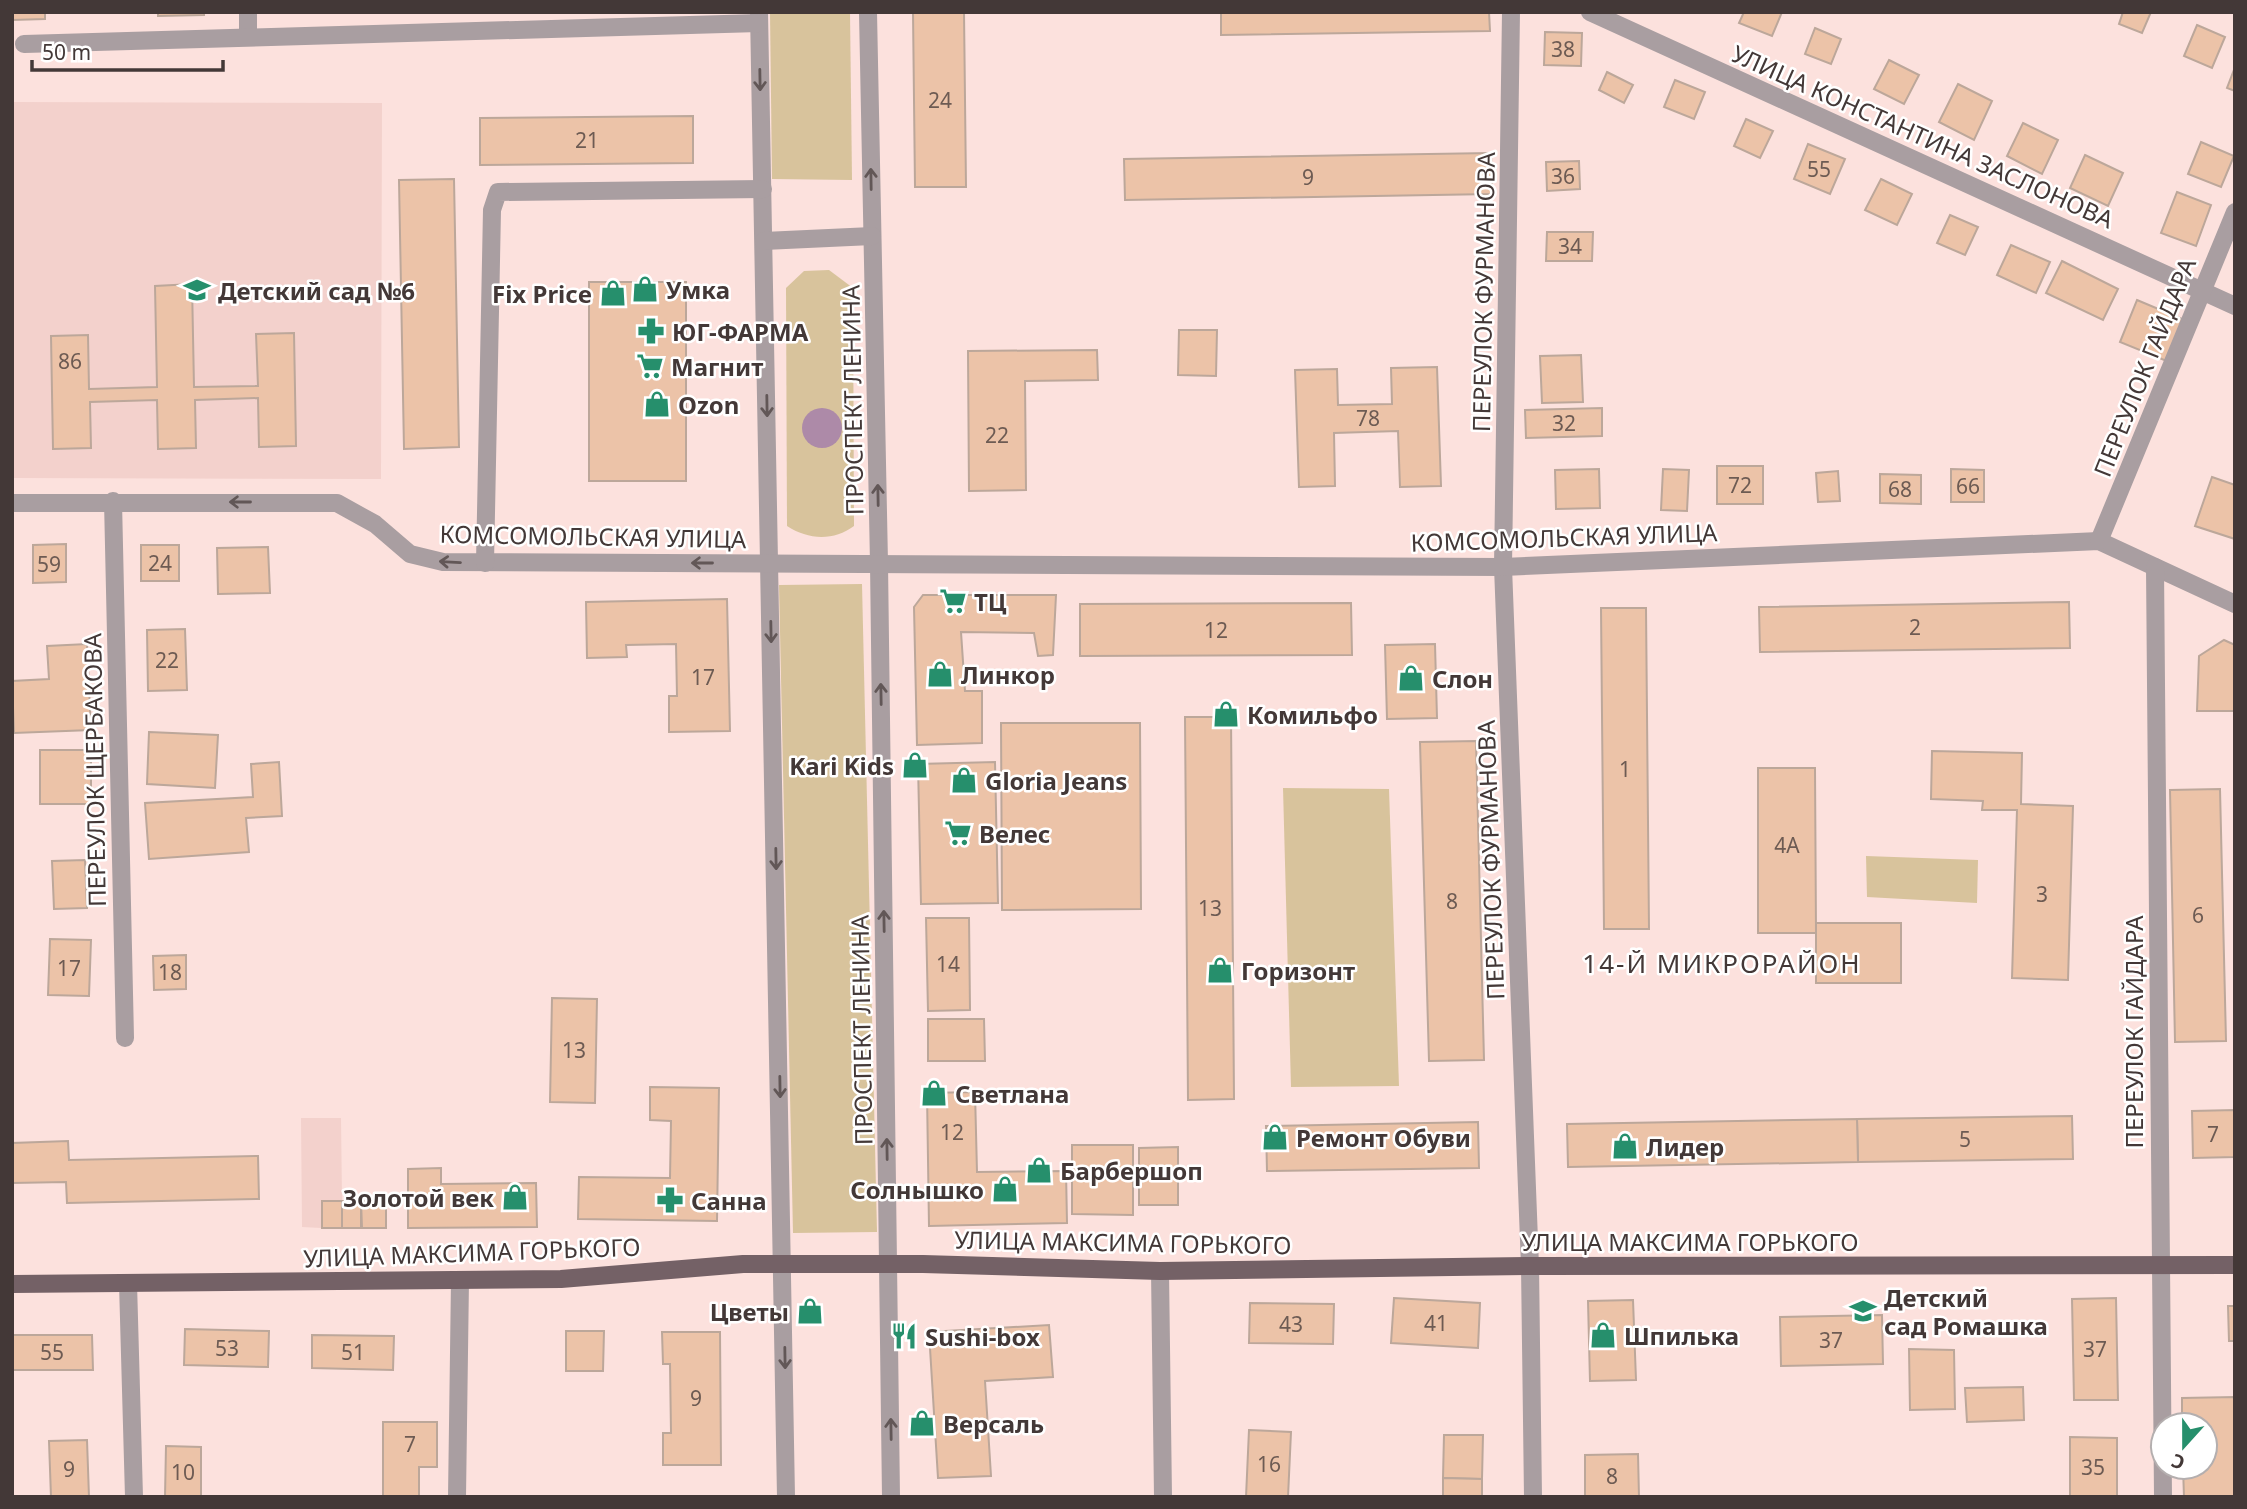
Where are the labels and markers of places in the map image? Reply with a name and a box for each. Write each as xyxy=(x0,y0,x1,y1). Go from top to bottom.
place label: Умка xyxy=(666,273,730,306)
place label: Детский сад №6 xyxy=(218,274,415,307)
shop icon: Умка xyxy=(630,274,660,304)
school or university icon: Детский сад №6 xyxy=(182,275,212,305)
place label: Fix Price xyxy=(492,277,592,310)
shop icon: Fix Price xyxy=(598,278,628,308)
place label: ЮГ-ФАРМА xyxy=(672,315,809,348)
pharmacy icon: ЮГ-ФАРМА xyxy=(636,316,666,346)
place label: Магнит xyxy=(671,350,763,383)
supermarket icon: Магнит xyxy=(635,351,665,381)
place label: Ozon xyxy=(678,388,739,421)
shop icon: Ozon xyxy=(642,389,672,419)
place label: ТЦ xyxy=(974,585,1007,618)
supermarket icon: ТЦ xyxy=(938,586,968,616)
place label: Линкор xyxy=(961,658,1055,691)
shop icon: Линкор xyxy=(925,659,955,689)
place label: Слон xyxy=(1432,662,1493,695)
shop icon: Слон xyxy=(1396,663,1426,693)
place label: Комильфо xyxy=(1247,698,1378,731)
shop icon: Комильфо xyxy=(1211,699,1241,729)
place label: Kari Kids xyxy=(789,749,894,782)
shop icon: Kari Kids xyxy=(900,750,930,780)
place label: Gloria Jeans xyxy=(985,764,1127,797)
shop icon: Gloria Jeans xyxy=(949,765,979,795)
place label: Велес xyxy=(979,817,1050,850)
supermarket icon: Велес xyxy=(943,818,973,848)
place label: Горизонт xyxy=(1241,954,1355,987)
shop icon: Горизонт xyxy=(1205,955,1235,985)
place label: Светлана xyxy=(955,1077,1069,1110)
shop icon: Светлана xyxy=(919,1078,949,1108)
place label: Ремонт Обуви xyxy=(1296,1121,1471,1154)
shop icon: Ремонт Обуви xyxy=(1260,1122,1290,1152)
place label: Лидер xyxy=(1646,1130,1724,1163)
shop icon: Лидер xyxy=(1610,1131,1640,1161)
place label: Барбершоп xyxy=(1060,1154,1203,1187)
shop icon: Барбершоп xyxy=(1024,1155,1054,1185)
place label: Солнышко xyxy=(850,1173,984,1206)
shop icon: Солнышко xyxy=(990,1174,1020,1204)
place label: Золотой век xyxy=(343,1181,494,1214)
shop icon: Золотой век xyxy=(500,1182,530,1212)
place label: Санна xyxy=(691,1184,767,1217)
pharmacy icon: Санна xyxy=(655,1185,685,1215)
place label: Детский сад Ромашка xyxy=(1884,1281,2048,1342)
place label: Цветы xyxy=(710,1295,789,1328)
shop icon: Цветы xyxy=(795,1296,825,1326)
school or university icon: Детский сад Ромашка xyxy=(1848,1296,1878,1326)
place label: Шпилька xyxy=(1624,1319,1739,1352)
place label: Sushi-box xyxy=(925,1320,1040,1353)
shop icon: Шпилька xyxy=(1588,1320,1618,1350)
restaurant icon: Sushi-box xyxy=(889,1321,919,1351)
place label: Версаль xyxy=(943,1407,1044,1440)
shop icon: Версаль xyxy=(907,1408,937,1438)

